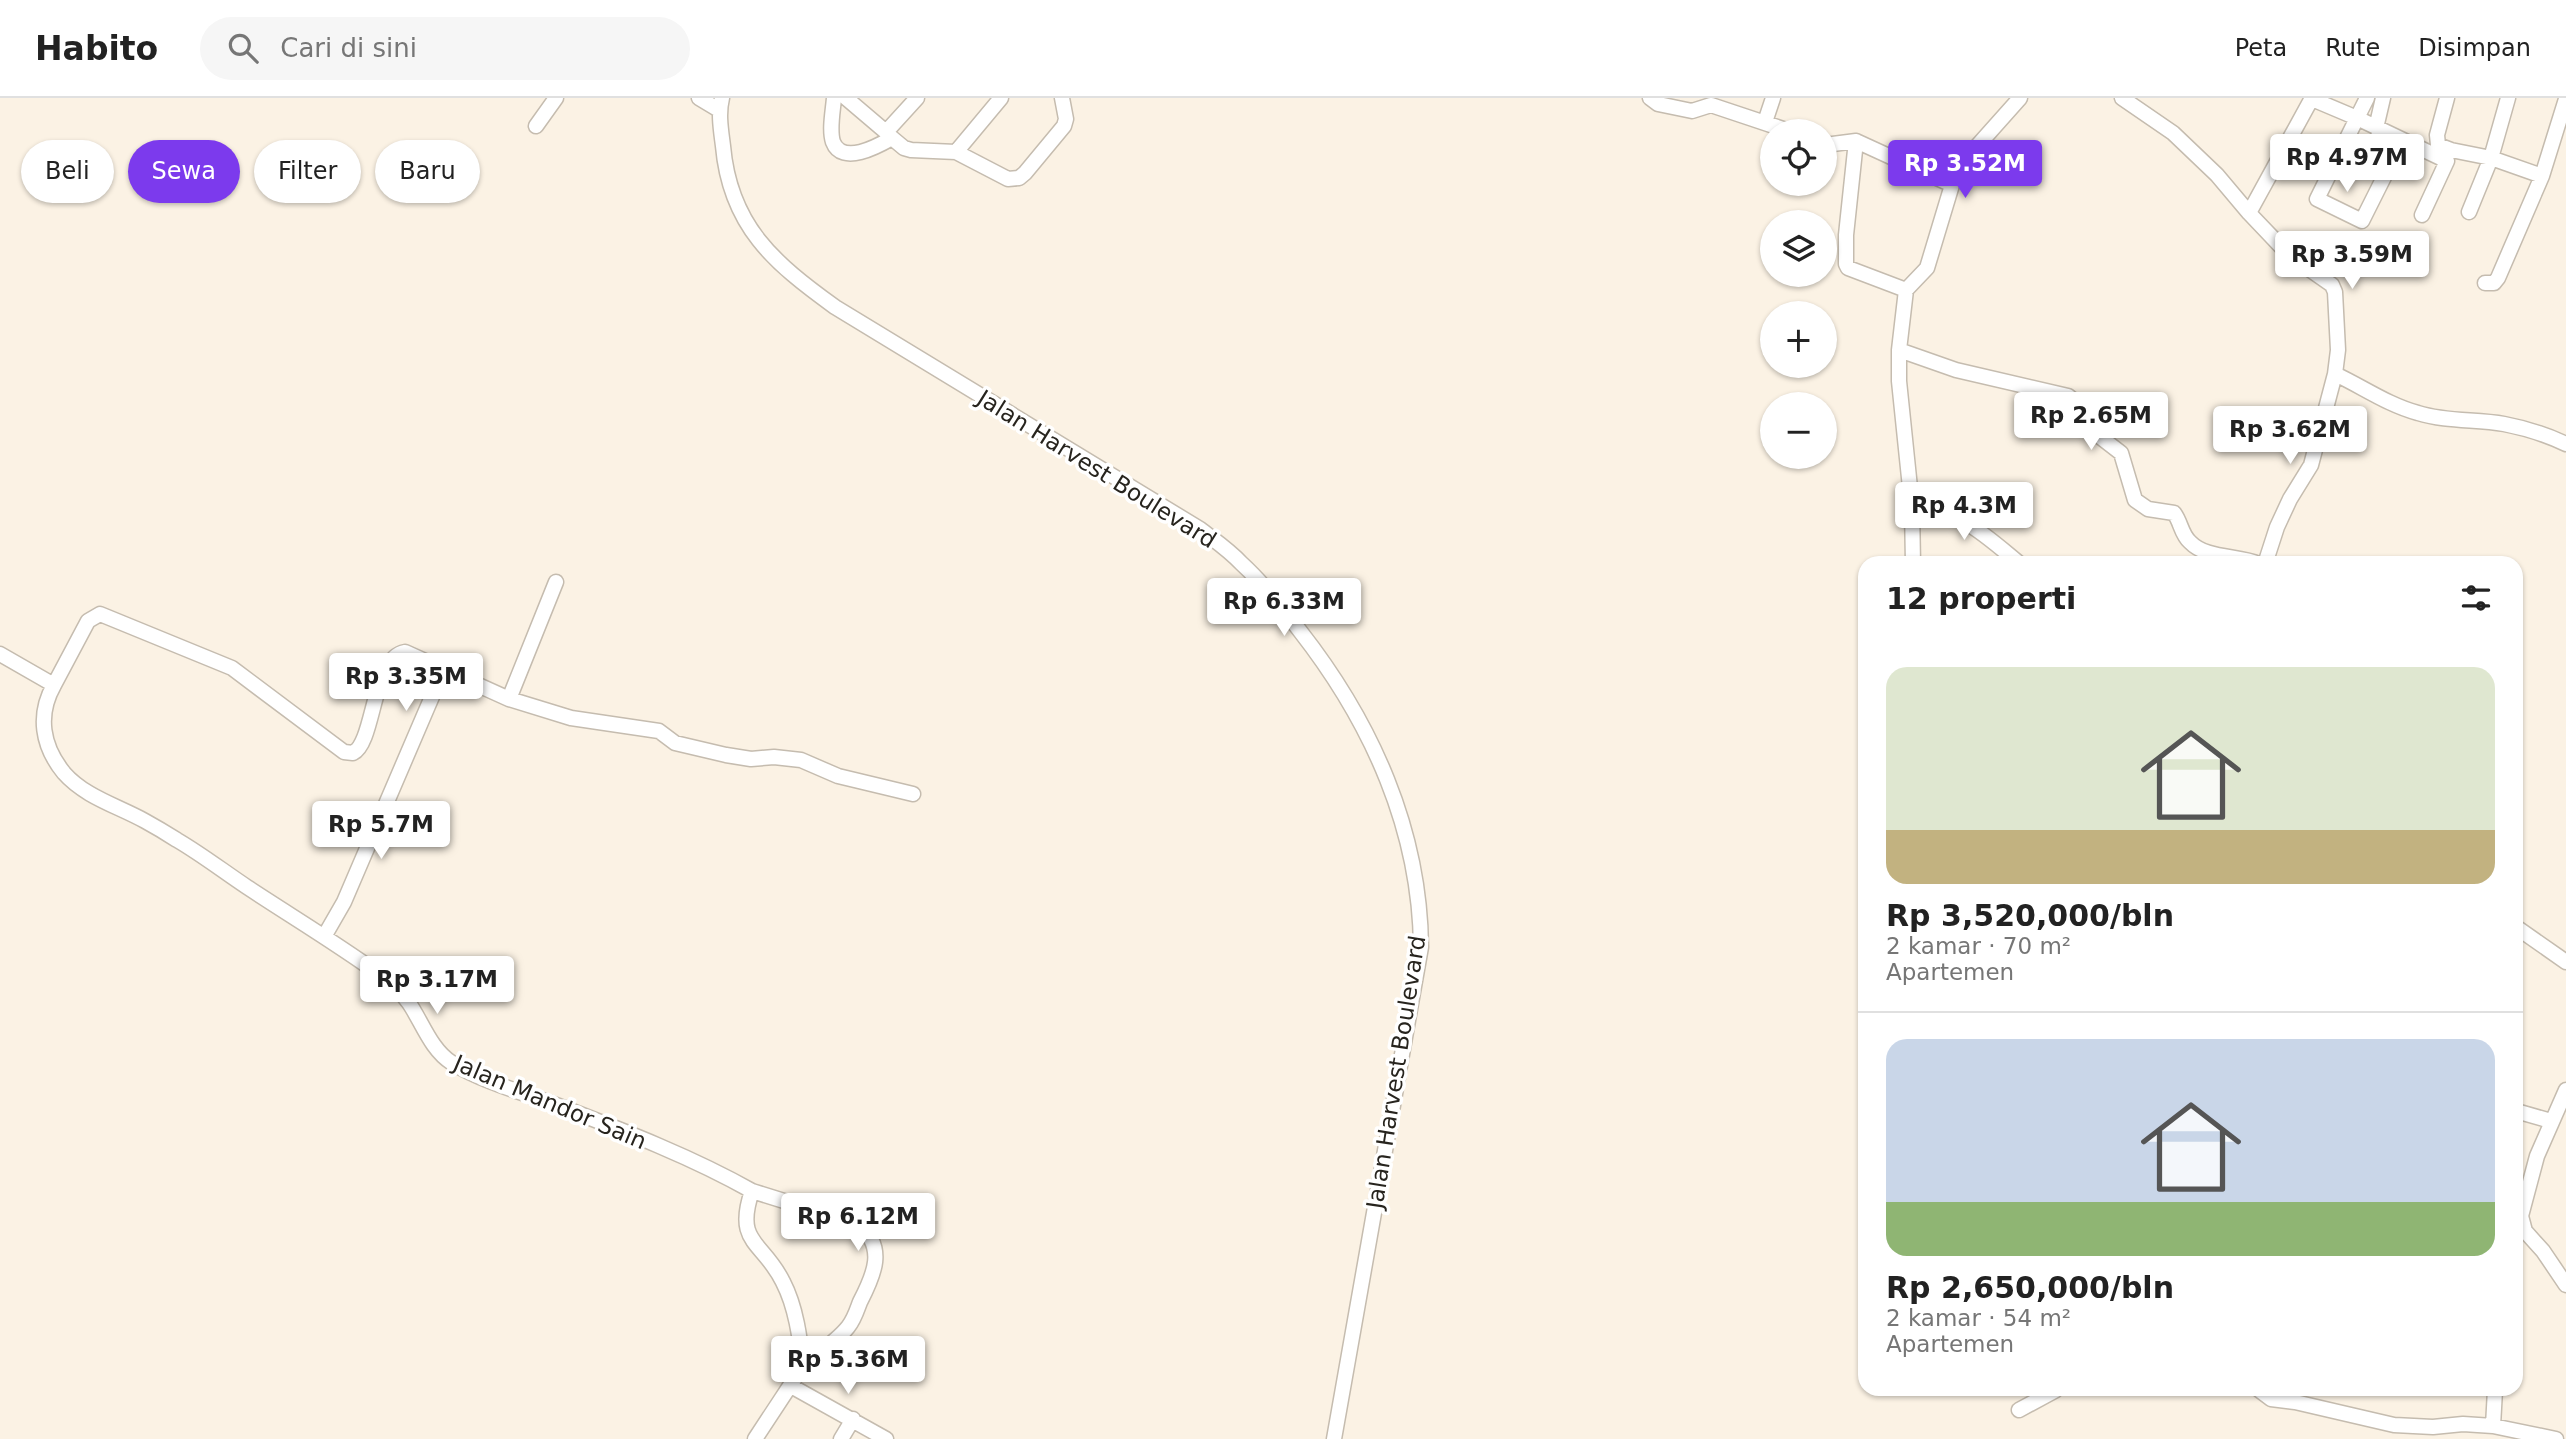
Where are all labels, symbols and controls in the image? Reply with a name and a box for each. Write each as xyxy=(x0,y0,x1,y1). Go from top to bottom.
search box xyxy=(200,17,690,80)
text: Habito xyxy=(35,29,158,68)
icon: search xyxy=(224,29,262,67)
text: Cari di sini xyxy=(280,33,417,63)
text: Peta xyxy=(2235,34,2287,62)
text: Rute xyxy=(2325,34,2380,62)
text: Disimpan xyxy=(2418,34,2531,62)
map controls xyxy=(1760,119,1837,469)
button: locate xyxy=(1760,119,1837,196)
pin: Rp 4.97M xyxy=(2275,134,2419,194)
chip: Beli xyxy=(21,140,114,203)
chip: Sewa xyxy=(128,140,240,203)
chip: Filter xyxy=(254,140,361,203)
chip: Baru xyxy=(375,140,480,203)
pin: Rp 3.52M xyxy=(1893,140,2037,200)
text: Rp 4.97M xyxy=(2286,144,2408,170)
text: Rp 3.52M xyxy=(1904,150,2026,176)
button: layers xyxy=(1760,210,1837,287)
pin: Rp 3.59M xyxy=(2280,232,2424,291)
text: Rp 3.59M xyxy=(2291,241,2413,267)
button: + xyxy=(1760,301,1837,378)
street label: Jalan Harvest Boulevard xyxy=(971,384,1221,553)
button: − xyxy=(1760,392,1837,469)
pin: Rp 2.65M xyxy=(2019,392,2163,452)
text: Rp 2.65M xyxy=(2030,402,2152,428)
pin: Rp 3.62M xyxy=(2218,406,2362,466)
text: Rp 3.62M xyxy=(2229,416,2351,442)
pin: Rp 4.3M xyxy=(1899,482,2029,542)
text: Rp 4.3M xyxy=(1911,492,2017,518)
pin: Rp 6.33M xyxy=(1212,578,1356,638)
icon: filters xyxy=(2457,579,2495,617)
text: 12 properti xyxy=(1886,581,2076,616)
text: Rp 6.33M xyxy=(1223,588,1345,614)
pin: Rp 3.35M xyxy=(334,654,478,713)
text: Rp 3.35M xyxy=(345,663,467,689)
icon: home xyxy=(2128,712,2254,838)
pin: Rp 5.7M xyxy=(316,802,446,861)
text: Rp 5.7M xyxy=(328,811,434,837)
text: Rp 3,520,000/bln xyxy=(1886,898,2174,933)
street label: Jalan Harvest Boulevard xyxy=(1361,933,1430,1213)
text: 2 kamar · 70 m² xyxy=(1886,933,2071,959)
pin: Rp 3.17M xyxy=(365,956,509,1016)
text: Apartemen xyxy=(1886,959,2014,985)
text: Rp 3.17M xyxy=(376,966,498,992)
street label: Jalan Mandor Sain xyxy=(448,1049,650,1154)
icon: home xyxy=(2128,1084,2254,1210)
pin: Rp 6.12M xyxy=(786,1194,930,1253)
text: Rp 6.12M xyxy=(797,1203,919,1229)
text: Rp 2,650,000/bln xyxy=(1886,1270,2174,1305)
text: 2 kamar · 54 m² xyxy=(1886,1305,2071,1331)
text: Apartemen xyxy=(1886,1331,2014,1357)
pin: Rp 5.36M xyxy=(776,1336,920,1396)
text: Rp 5.36M xyxy=(787,1346,909,1372)

